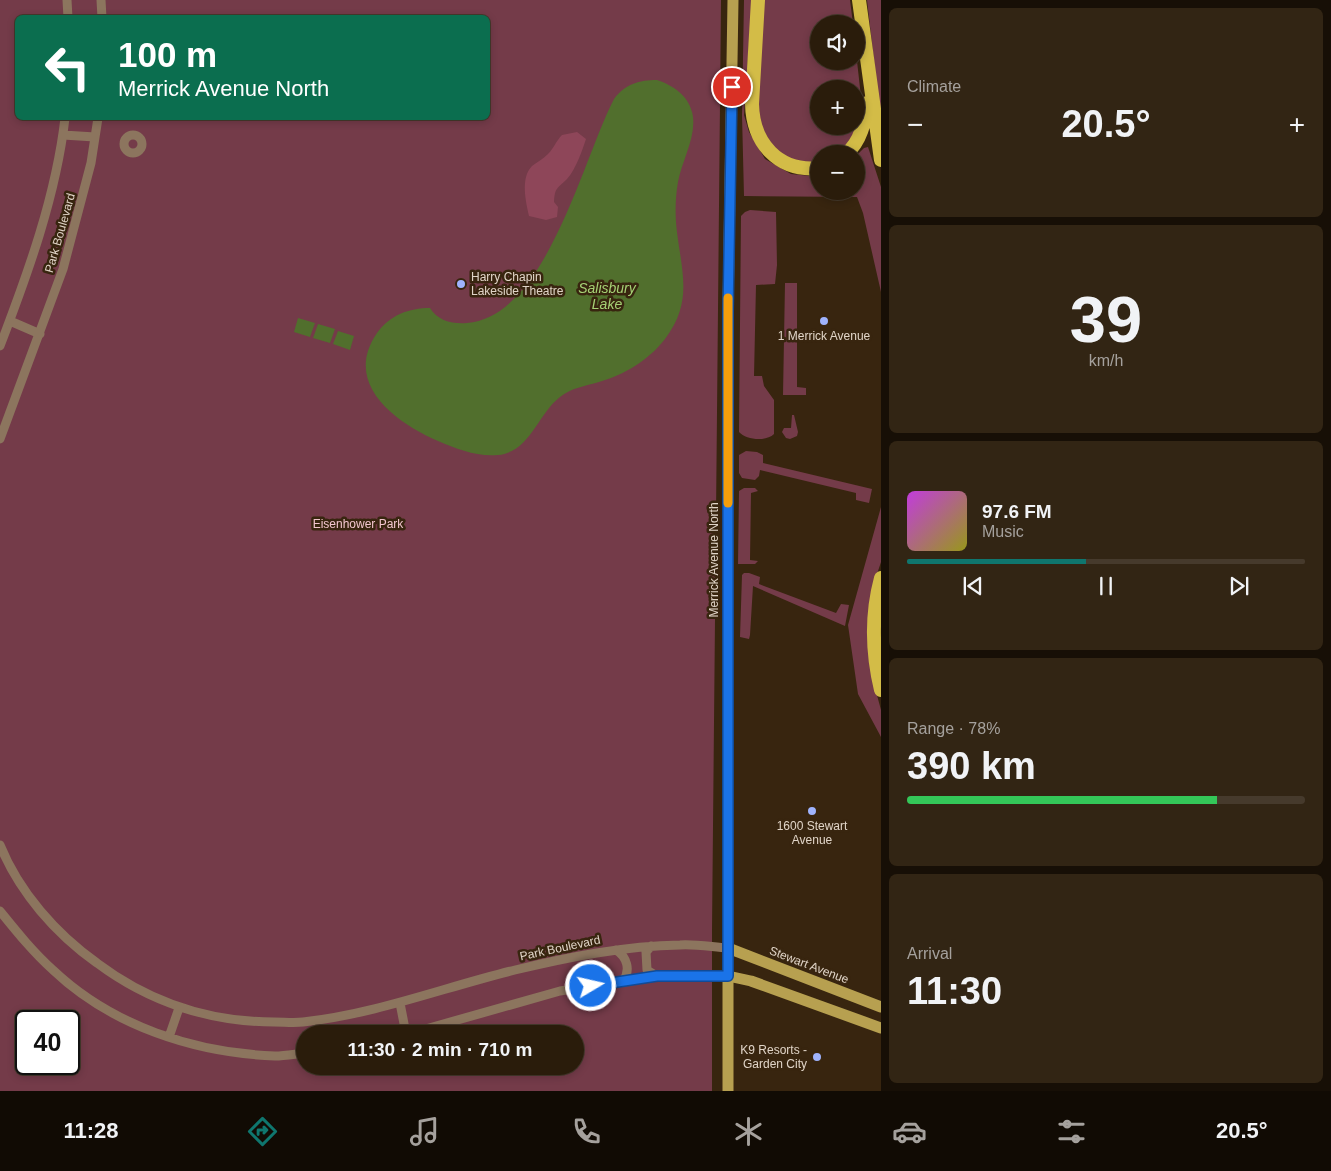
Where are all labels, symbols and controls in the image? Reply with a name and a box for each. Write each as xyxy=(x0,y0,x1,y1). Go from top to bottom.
map controls xyxy=(810,15,865,200)
button: sound xyxy=(810,15,865,70)
icon: left xyxy=(35,35,100,100)
text: 100 m xyxy=(118,35,217,74)
pin xyxy=(711,66,753,108)
icon: arrive xyxy=(718,73,746,101)
text: Merrick Avenue North xyxy=(118,76,329,101)
text: Climate xyxy=(907,78,961,95)
button: + xyxy=(810,80,865,135)
text: 20.5° xyxy=(1061,103,1151,145)
text: − xyxy=(907,109,923,140)
text: + xyxy=(1289,109,1305,140)
button: − xyxy=(810,145,865,200)
street label: Park Boulevard xyxy=(42,192,78,274)
place label: Harry Chapin Lakeside Theatre xyxy=(471,270,564,298)
marker: Harry Chapin Lakeside Theatre xyxy=(455,278,467,290)
water label: Salisbury Lake xyxy=(578,280,637,312)
text: 39 xyxy=(1070,283,1142,356)
marker: 1 Merrick Avenue xyxy=(818,315,830,327)
place label: 1 Merrick Avenue xyxy=(778,329,871,343)
text: km/h xyxy=(1089,352,1123,369)
text: 97.6 FM xyxy=(982,501,1052,522)
street label: Merrick Avenue North xyxy=(707,502,721,618)
park label: Eisenhower Park xyxy=(313,517,404,531)
text: Music xyxy=(982,523,1024,540)
icon: previous xyxy=(959,572,987,600)
icon: pause xyxy=(1092,572,1120,600)
icon: next xyxy=(1225,572,1253,600)
text: Range · 78% xyxy=(907,720,1000,737)
text: 390 km xyxy=(907,745,1036,787)
marker: 1600 Stewart Avenue xyxy=(806,805,818,817)
place label: 1600 Stewart Avenue xyxy=(777,819,848,847)
street label: Park Boulevard xyxy=(518,933,602,963)
street label: Stewart Avenue xyxy=(767,943,851,987)
text: Arrival xyxy=(907,945,952,962)
position arrow xyxy=(564,959,616,1011)
text: 11:30 xyxy=(907,970,1002,1012)
speed limit sign: 40 xyxy=(15,1010,80,1075)
text: 11:30 · 2 min · 710 m xyxy=(348,1039,532,1060)
place label: K9 Resorts - Garden City xyxy=(740,1043,807,1071)
marker: K9 Resorts - Garden City xyxy=(811,1051,823,1063)
icon: directions xyxy=(245,1114,280,1149)
icon: music xyxy=(407,1114,442,1149)
icon: phone xyxy=(569,1114,604,1149)
icon: climate xyxy=(731,1114,766,1149)
icon: car xyxy=(892,1114,927,1149)
icon: filters xyxy=(1054,1114,1089,1149)
text: 11:28 xyxy=(63,1118,118,1143)
text: 20.5° xyxy=(1216,1118,1268,1143)

